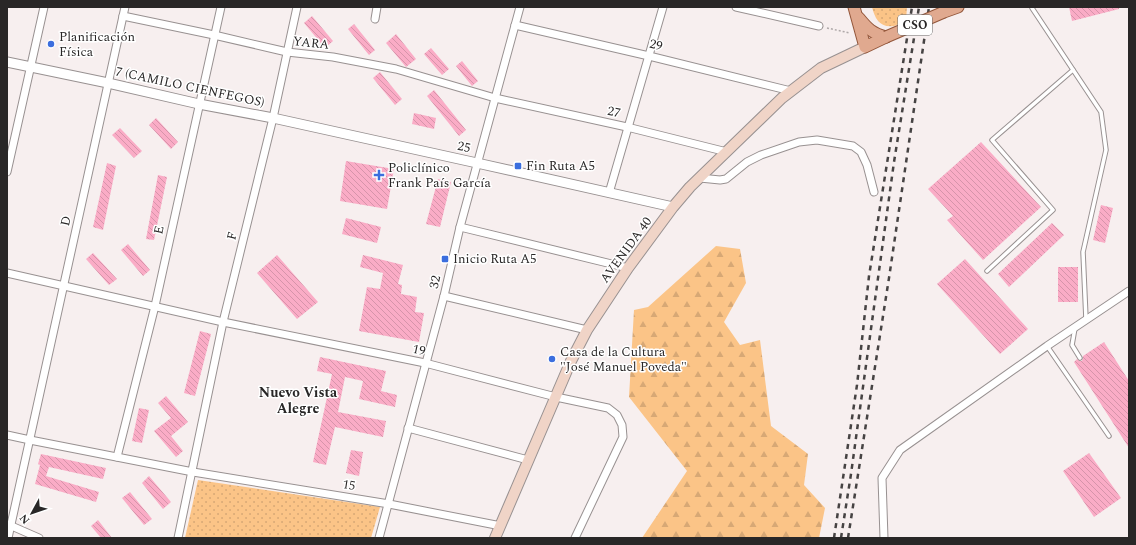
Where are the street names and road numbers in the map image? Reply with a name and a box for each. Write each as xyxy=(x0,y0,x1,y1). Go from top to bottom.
road number: CSO xyxy=(898,15,932,35)
street label: YARA xyxy=(292,31,330,55)
street label: 29 xyxy=(647,34,665,56)
street label: 7 (CAMILO CIENFEGOS) xyxy=(114,61,266,113)
street label: 27 xyxy=(606,101,622,123)
street label: 25 xyxy=(456,136,472,158)
street label: AVENIDA 40 xyxy=(595,212,657,287)
street label: D xyxy=(55,214,77,228)
street label: E xyxy=(148,224,170,236)
street label: F xyxy=(221,230,243,242)
street label: 32 xyxy=(424,274,446,290)
street label: 19 xyxy=(411,339,428,361)
street label: 15 xyxy=(341,474,357,496)

